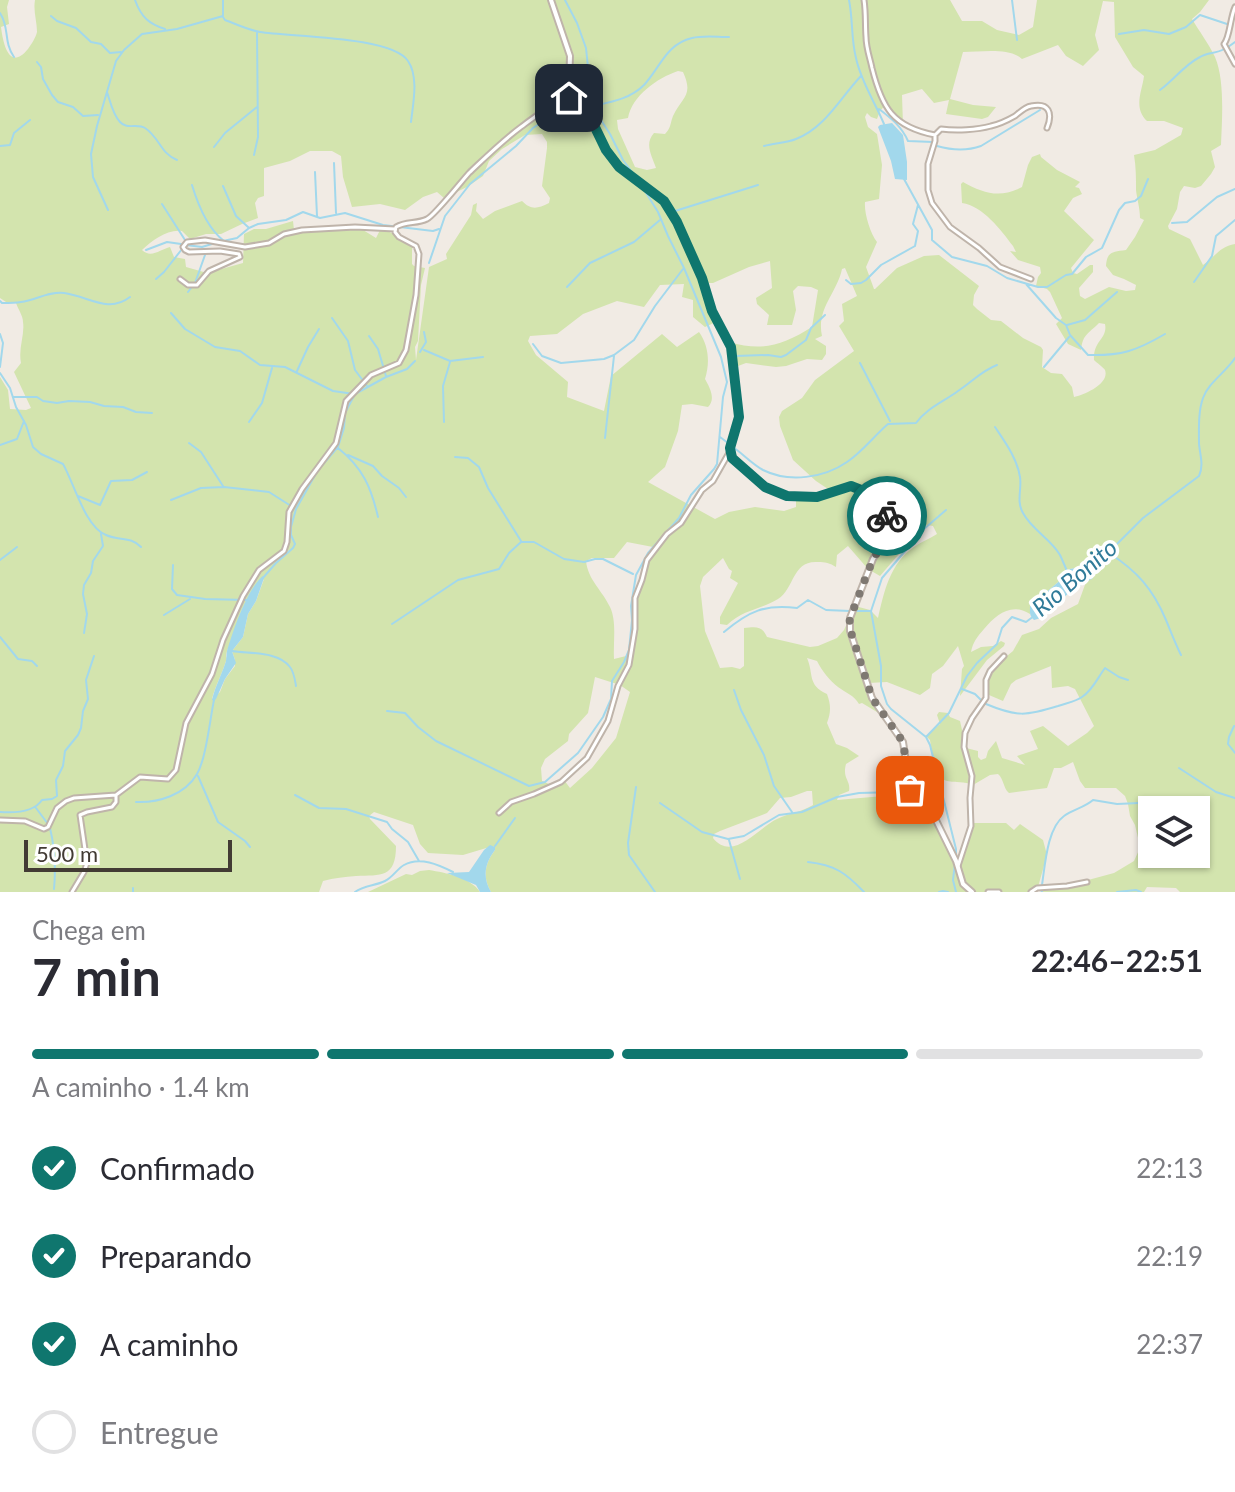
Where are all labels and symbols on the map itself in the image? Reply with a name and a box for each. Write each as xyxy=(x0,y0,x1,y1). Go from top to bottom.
pin xyxy=(535,64,603,132)
courier xyxy=(847,476,927,556)
water label: Rio Bonito xyxy=(1026,532,1122,622)
pin xyxy=(876,756,944,824)
scale bar xyxy=(24,836,232,872)

